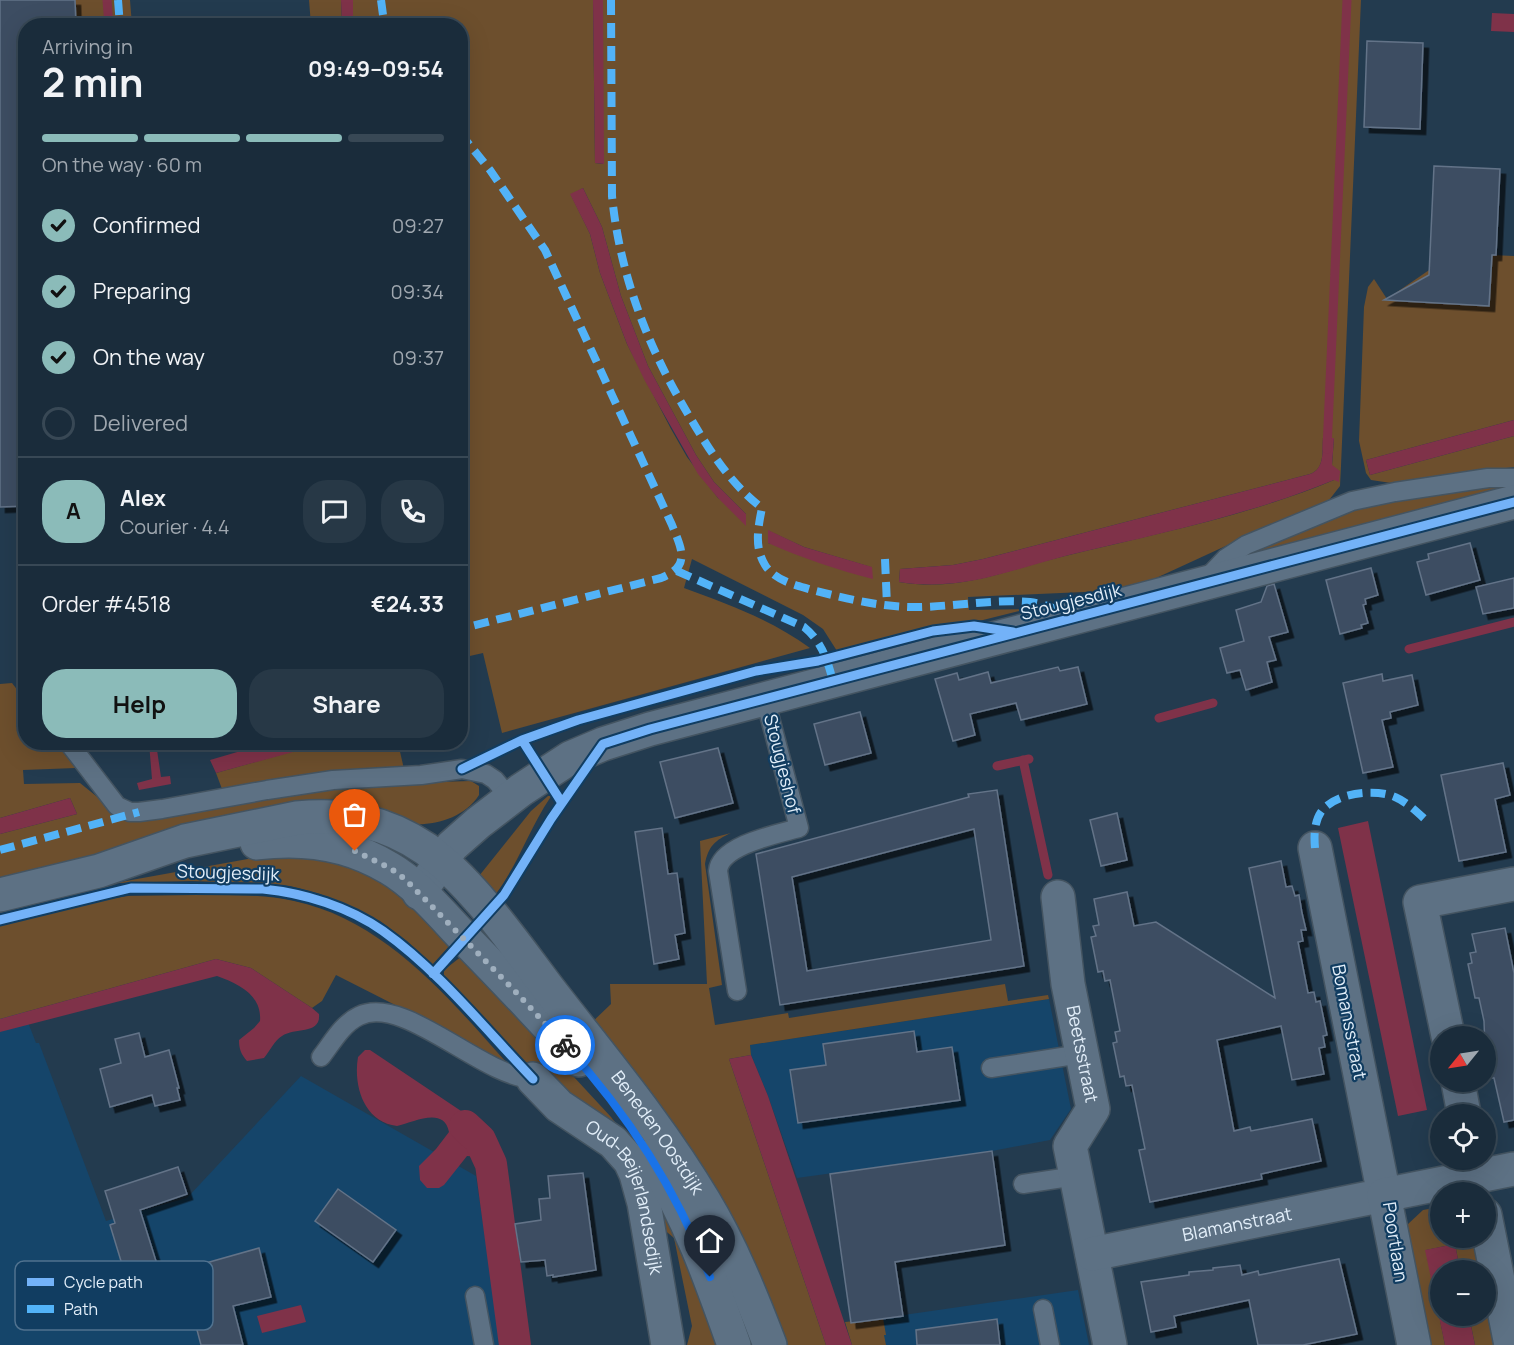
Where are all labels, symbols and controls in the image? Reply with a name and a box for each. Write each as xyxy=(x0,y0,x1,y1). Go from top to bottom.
text: Arriving in xyxy=(42,33,133,60)
text: 09:49–09:54 xyxy=(308,54,444,84)
text: 2 min xyxy=(42,55,143,109)
text: On the way · 60 m xyxy=(42,151,202,178)
icon: check xyxy=(42,209,75,242)
text: Confirmed xyxy=(93,210,201,240)
text: 09:27 xyxy=(392,212,444,239)
icon: check xyxy=(42,275,75,308)
text: Preparing xyxy=(93,276,191,306)
text: 09:34 xyxy=(391,278,444,305)
icon: check xyxy=(42,341,75,374)
text: On the way xyxy=(93,342,205,372)
text: 09:37 xyxy=(392,344,444,371)
text: Delivered xyxy=(93,408,188,438)
button: chat xyxy=(303,480,366,543)
button: phone xyxy=(381,480,444,543)
text: Alex xyxy=(120,483,166,513)
text: A xyxy=(66,496,81,526)
text: Courier · 4.4 xyxy=(120,513,230,540)
street label: Stougjesdijk xyxy=(1018,577,1125,625)
text: Order #4518 xyxy=(42,589,171,619)
text: €24.33 xyxy=(371,589,444,619)
button: Help xyxy=(42,669,237,738)
button: Share xyxy=(249,669,444,738)
street label: Stougjeshof xyxy=(759,711,807,817)
pin xyxy=(329,789,380,851)
icon: bag xyxy=(338,798,371,831)
street label: Stougjesdijk xyxy=(176,858,281,886)
street label: Bomansstraat xyxy=(1327,962,1373,1082)
street label: Beetsstraat xyxy=(1062,1003,1104,1105)
courier xyxy=(535,1015,595,1075)
north arrow xyxy=(1430,1026,1496,1092)
map controls xyxy=(1430,1026,1496,1326)
icon: bike xyxy=(549,1029,582,1062)
street label: Beneden Oostdijk xyxy=(606,1065,711,1199)
button: locate xyxy=(1430,1104,1496,1170)
street label: Oud-Beijerlandsedijk xyxy=(581,1114,669,1277)
button: + xyxy=(1430,1182,1496,1248)
street label: Poortlaan xyxy=(1378,1200,1414,1284)
street label: Blamanstraat xyxy=(1180,1201,1294,1246)
pin xyxy=(684,1215,735,1277)
icon: home xyxy=(693,1224,726,1257)
button: − xyxy=(1430,1260,1496,1326)
legend xyxy=(15,1261,213,1330)
text: Cycle path xyxy=(64,1271,143,1293)
text: Path xyxy=(64,1298,98,1320)

